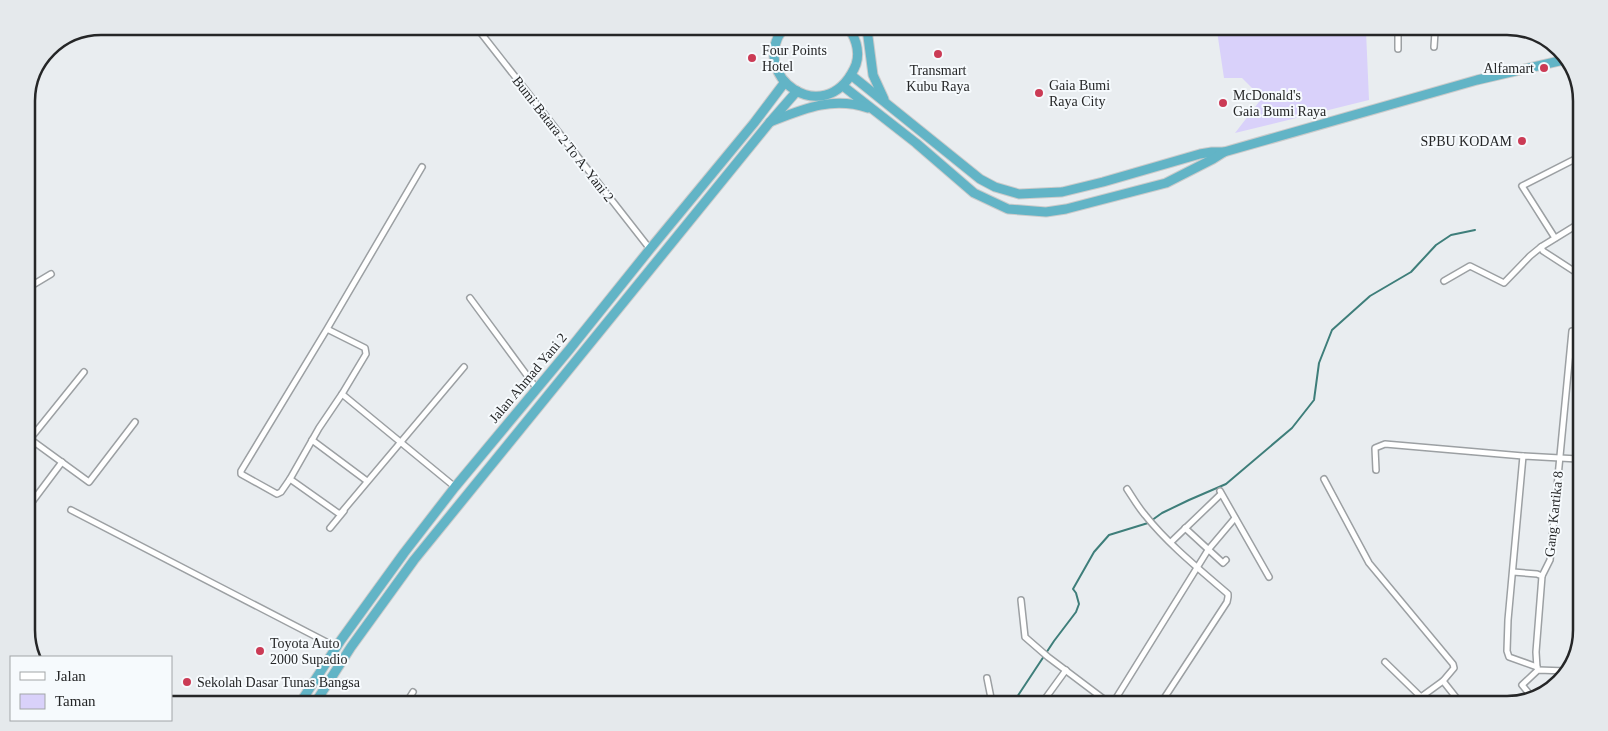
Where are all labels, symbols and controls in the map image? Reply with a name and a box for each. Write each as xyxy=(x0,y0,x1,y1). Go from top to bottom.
place label: Four Points Hotel xyxy=(762,43,827,74)
marker: Transmart Kubu Raya xyxy=(932,48,944,60)
marker: Four Points Hotel xyxy=(746,52,758,64)
place label: Alfamart xyxy=(1483,61,1534,76)
marker: Alfamart xyxy=(1538,62,1550,74)
place label: Transmart Kubu Raya xyxy=(906,63,970,94)
street label: Bumi Batara 2 To A. Yani 2 xyxy=(509,73,617,205)
place label: Gaia Bumi Raya City xyxy=(1049,78,1110,109)
marker: Gaia Bumi Raya City xyxy=(1033,87,1045,99)
place label: McDonald's Gaia Bumi Raya xyxy=(1233,88,1327,119)
marker: McDonald's Gaia Bumi Raya xyxy=(1217,97,1229,109)
place label: SPBU KODAM xyxy=(1421,134,1513,149)
marker: SPBU KODAM xyxy=(1516,135,1528,147)
street label: Jalan Ahmad Yani 2 xyxy=(486,330,570,426)
street label: Gang Kartika 8 xyxy=(1542,470,1566,558)
place label: Toyota Auto 2000 Supadio xyxy=(270,636,347,667)
marker: Toyota Auto 2000 Supadio xyxy=(254,645,266,657)
legend xyxy=(10,656,172,721)
text: Jalan xyxy=(55,668,86,684)
place label: Sekolah Dasar Tunas Bangsa xyxy=(197,675,361,690)
marker: Sekolah Dasar Tunas Bangsa xyxy=(181,676,193,688)
text: Taman xyxy=(55,693,96,709)

